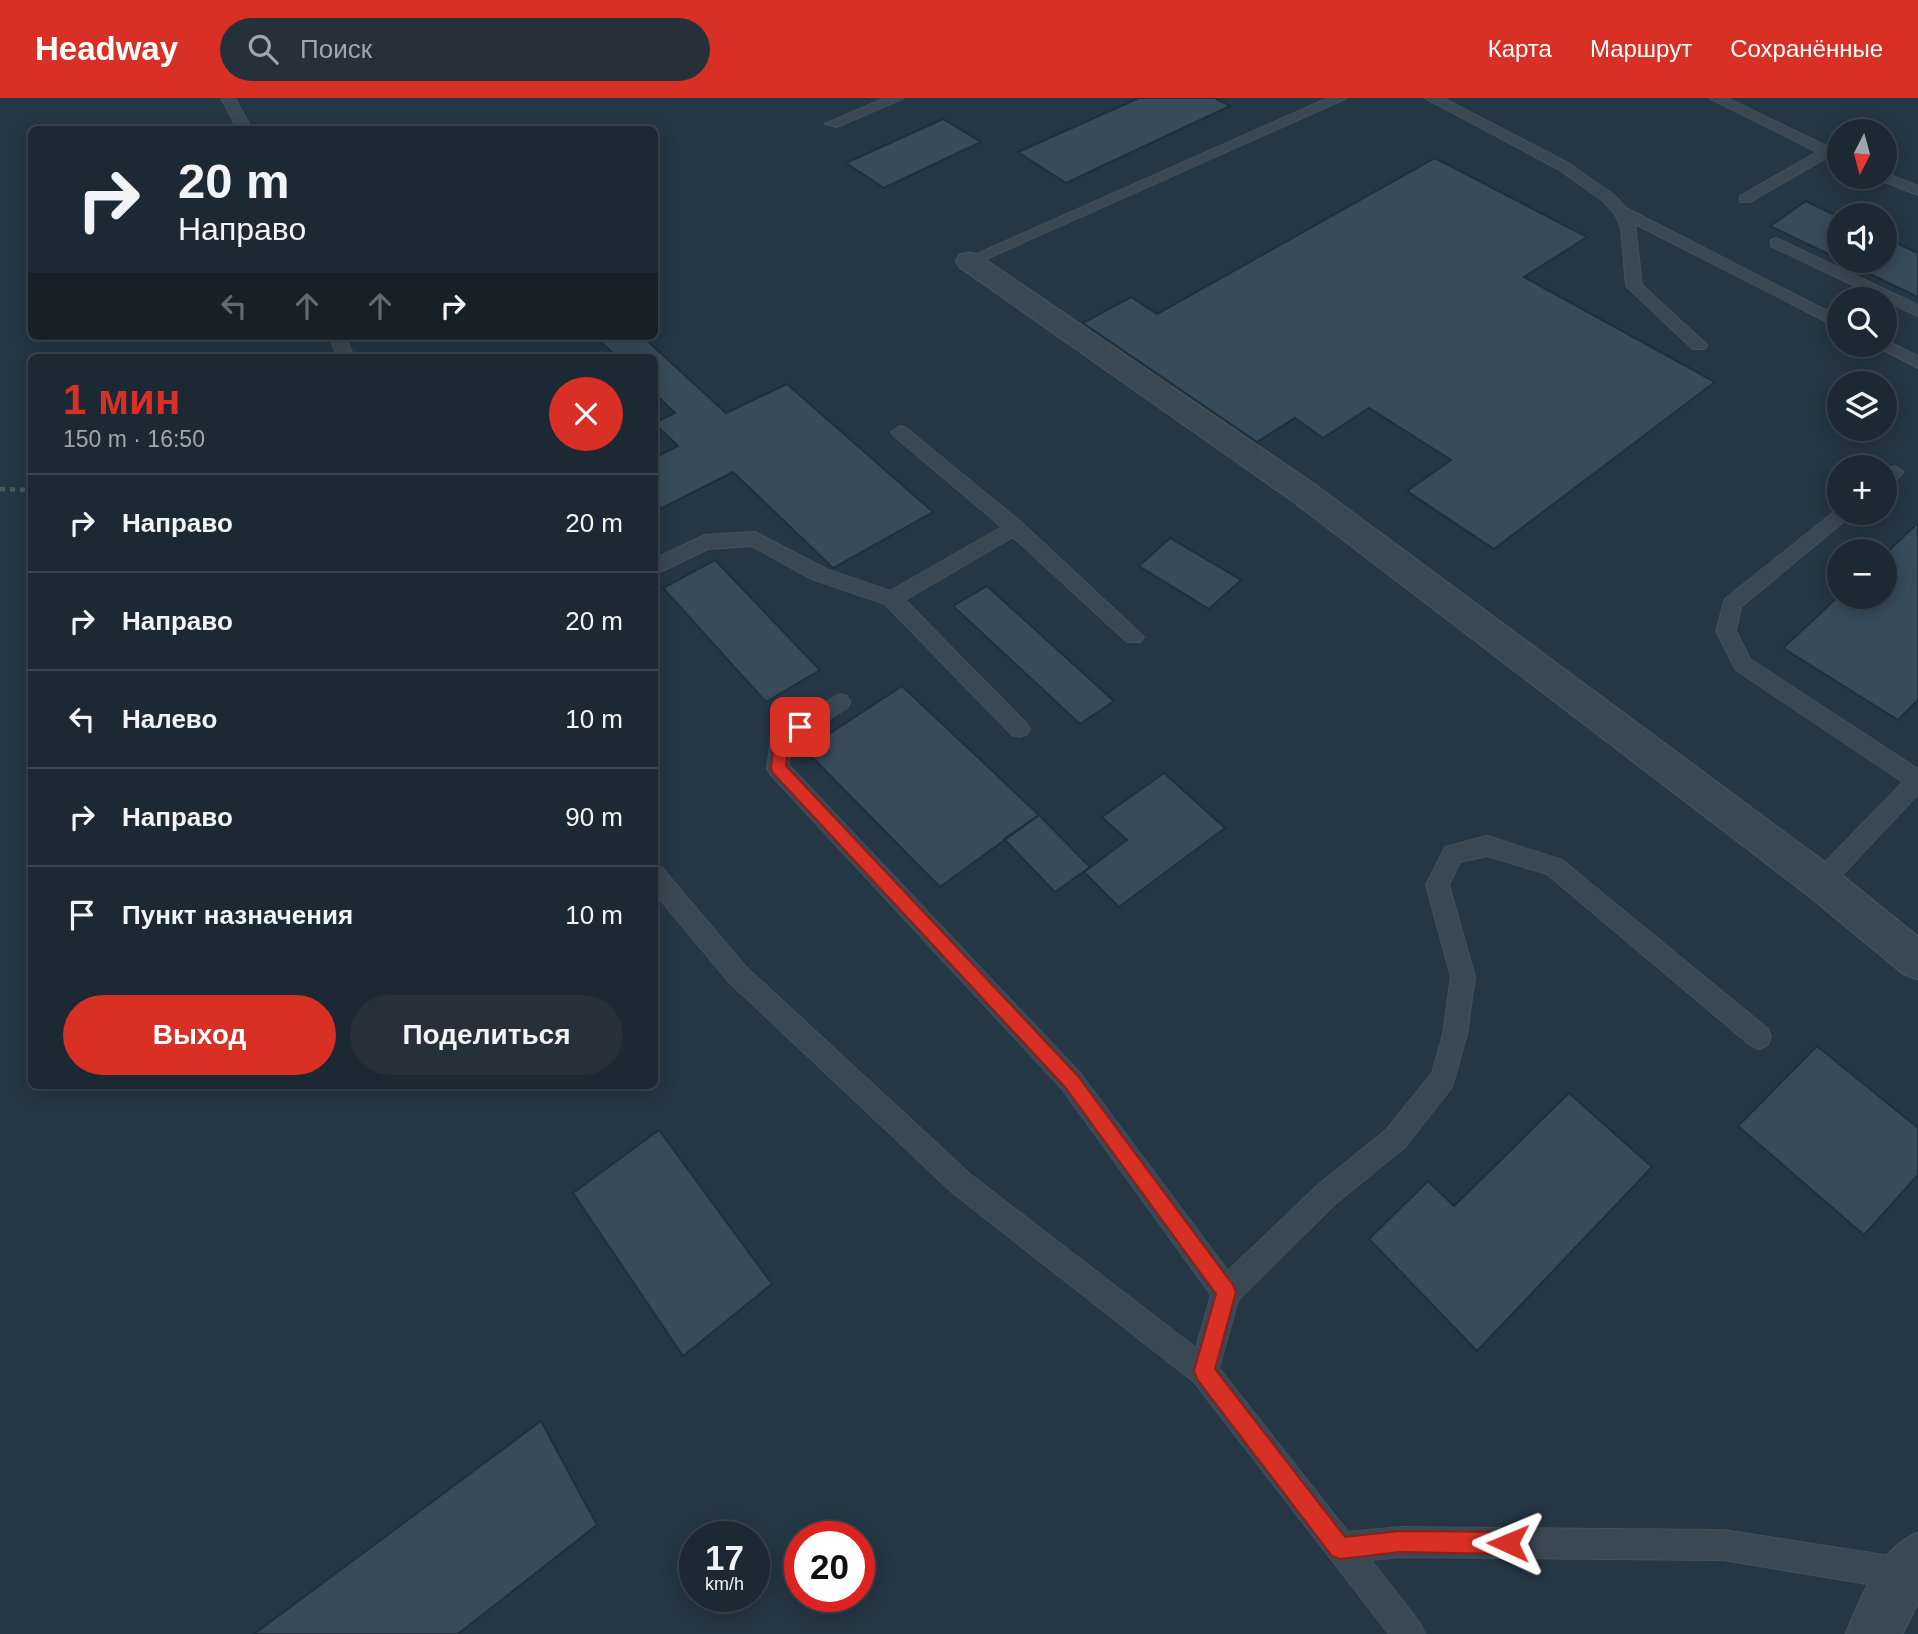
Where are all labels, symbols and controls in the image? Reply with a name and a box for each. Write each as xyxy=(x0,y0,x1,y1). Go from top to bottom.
search box xyxy=(220,18,710,81)
text: Headway xyxy=(35,30,178,67)
icon: search xyxy=(244,30,282,68)
text: Поиск xyxy=(300,34,372,64)
text: Карта xyxy=(1488,35,1552,62)
text: Маршрут xyxy=(1590,35,1692,62)
text: Сохранённые xyxy=(1730,35,1883,62)
north arrow xyxy=(1827,119,1897,189)
map controls xyxy=(1827,119,1897,609)
icon: right xyxy=(63,154,154,245)
text: 20 m xyxy=(178,154,290,208)
button: sound xyxy=(1827,203,1897,273)
text: Направо xyxy=(178,211,306,247)
icon: left xyxy=(215,287,253,325)
icon: ahead xyxy=(288,287,326,325)
icon: ahead xyxy=(361,287,399,325)
icon: right xyxy=(434,287,472,325)
button: search xyxy=(1827,287,1897,357)
button: layers xyxy=(1827,371,1897,441)
text: 1 мин xyxy=(63,376,180,423)
button: close xyxy=(549,377,623,451)
text: 150 m · 16:50 xyxy=(63,426,205,452)
button: + xyxy=(1827,455,1897,525)
icon: right xyxy=(63,504,101,542)
text: Направо xyxy=(122,508,233,538)
text: 20 m xyxy=(565,508,623,538)
button: − xyxy=(1827,539,1897,609)
icon: right xyxy=(63,602,101,640)
text: Направо xyxy=(122,606,233,636)
text: 20 m xyxy=(565,606,623,636)
pin xyxy=(770,697,830,757)
icon: left xyxy=(63,700,101,738)
text: Налево xyxy=(122,704,217,734)
text: 10 m xyxy=(565,704,623,734)
icon: arrive xyxy=(781,708,819,746)
icon: right xyxy=(63,798,101,836)
text: Направо xyxy=(122,802,233,832)
text: 90 m xyxy=(565,802,623,832)
icon: arrive xyxy=(63,896,101,934)
text: Пункт назначения xyxy=(122,900,353,930)
text: 10 m xyxy=(565,900,623,930)
button: Выход xyxy=(63,995,336,1075)
button: Поделиться xyxy=(350,995,623,1075)
position arrow xyxy=(1471,1506,1545,1580)
speed limit sign: 20 xyxy=(784,1521,875,1612)
text: 17 xyxy=(705,1538,744,1577)
text: km/h xyxy=(705,1574,744,1594)

